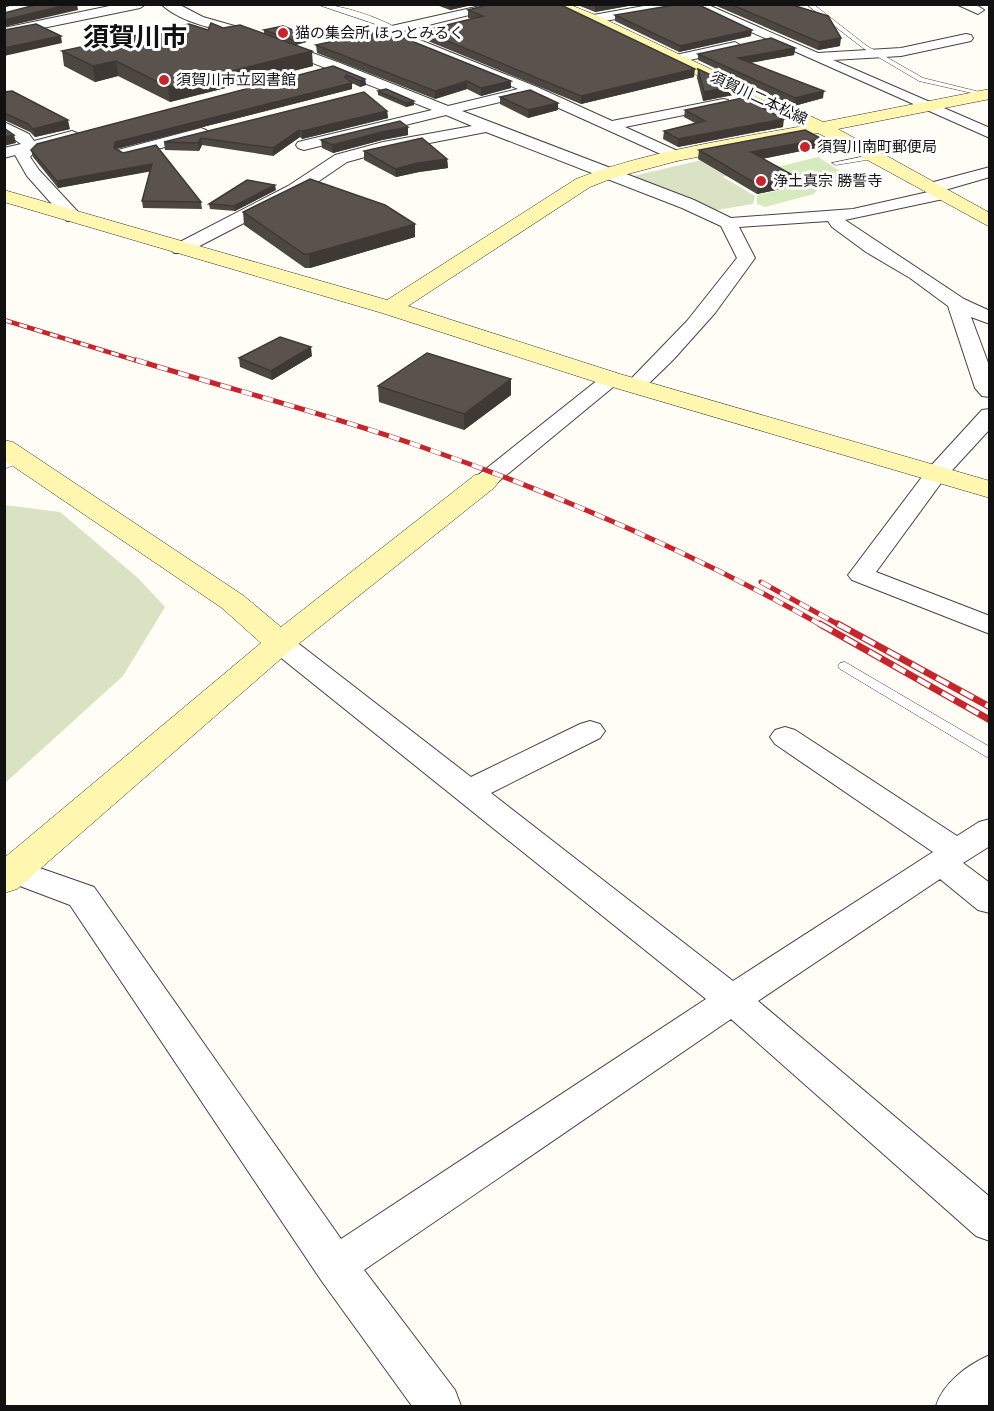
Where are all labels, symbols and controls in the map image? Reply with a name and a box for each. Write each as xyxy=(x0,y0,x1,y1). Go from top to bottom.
district label: 須賀川市 xyxy=(83,21,187,53)
place label: 猫の集会所 ほっとみるく xyxy=(295,23,464,42)
marker: 猫の集会所 ほっとみるく xyxy=(276,26,290,40)
street label: 須賀川二本松線 xyxy=(708,67,811,128)
place label: 須賀川市立図書館 xyxy=(176,70,296,89)
marker: 須賀川市立図書館 xyxy=(157,73,171,87)
place label: 須賀川南町郵便局 xyxy=(817,137,937,156)
marker: 須賀川南町郵便局 xyxy=(798,140,812,154)
place label: 浄土真宗 勝誓寺 xyxy=(773,171,882,190)
marker: 浄土真宗 勝誓寺 xyxy=(754,174,768,188)

